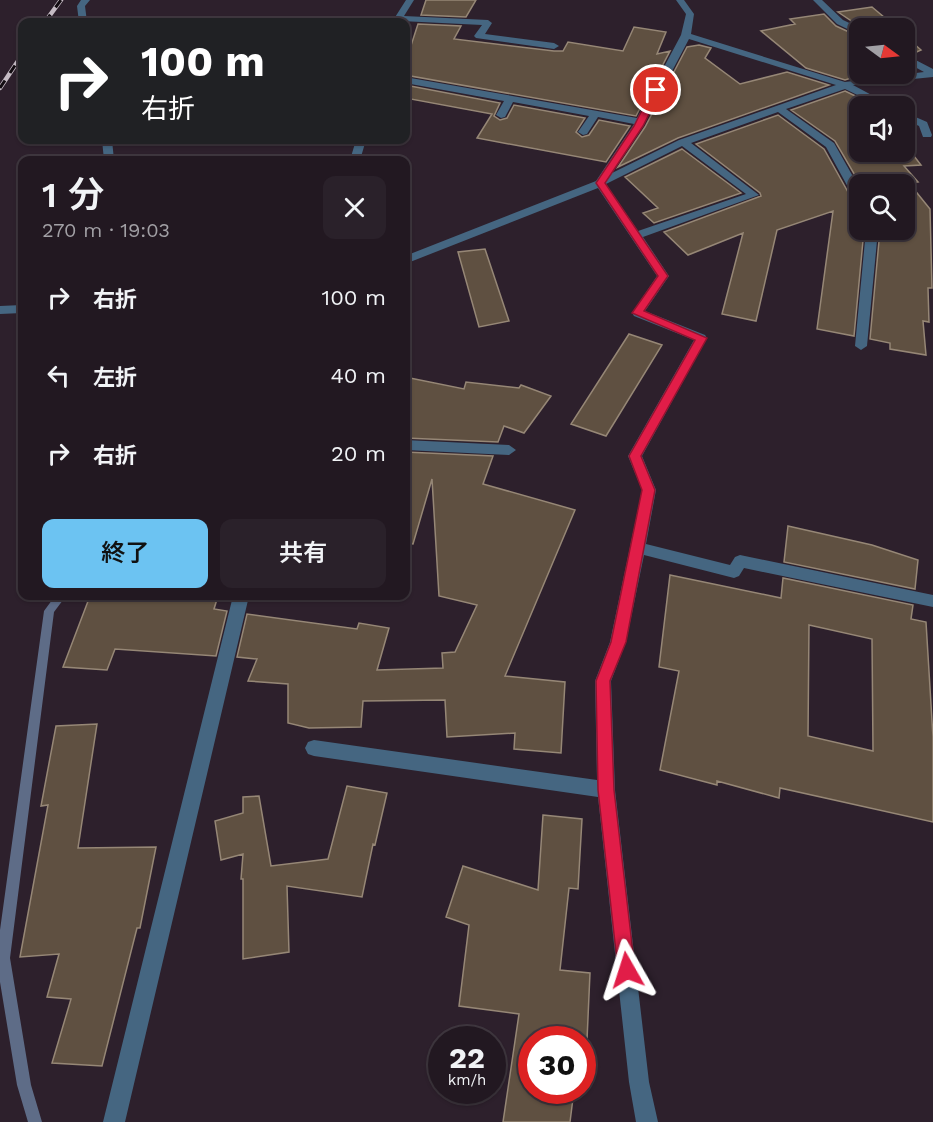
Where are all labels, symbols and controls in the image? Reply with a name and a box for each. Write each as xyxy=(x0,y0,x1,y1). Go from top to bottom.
north arrow xyxy=(849,18,915,84)
map controls xyxy=(849,18,915,240)
text: 100 m xyxy=(141,37,265,86)
icon: right xyxy=(42,42,120,120)
pin xyxy=(630,64,681,115)
icon: arrive xyxy=(639,73,672,106)
text: 右折 xyxy=(141,93,195,125)
button: sound xyxy=(849,96,915,162)
text: 1 分 xyxy=(42,174,104,216)
button: search xyxy=(849,174,915,240)
button: close xyxy=(323,176,386,239)
text: 270 m · 19:03 xyxy=(42,218,170,242)
icon: right xyxy=(42,281,75,314)
text: 100 m xyxy=(322,285,386,310)
text: 右折 xyxy=(93,287,137,312)
icon: left xyxy=(42,359,75,392)
text: 40 m xyxy=(330,363,386,388)
text: 左折 xyxy=(93,365,137,390)
icon: right xyxy=(42,437,75,470)
text: 20 m xyxy=(331,441,386,466)
text: 右折 xyxy=(93,443,137,468)
button: 終了 xyxy=(42,519,208,588)
button: 共有 xyxy=(220,519,386,588)
position arrow xyxy=(595,938,659,1002)
speed limit sign: 30 xyxy=(518,1026,596,1104)
text: 22 xyxy=(449,1040,485,1075)
text: km/h xyxy=(448,1071,486,1089)

